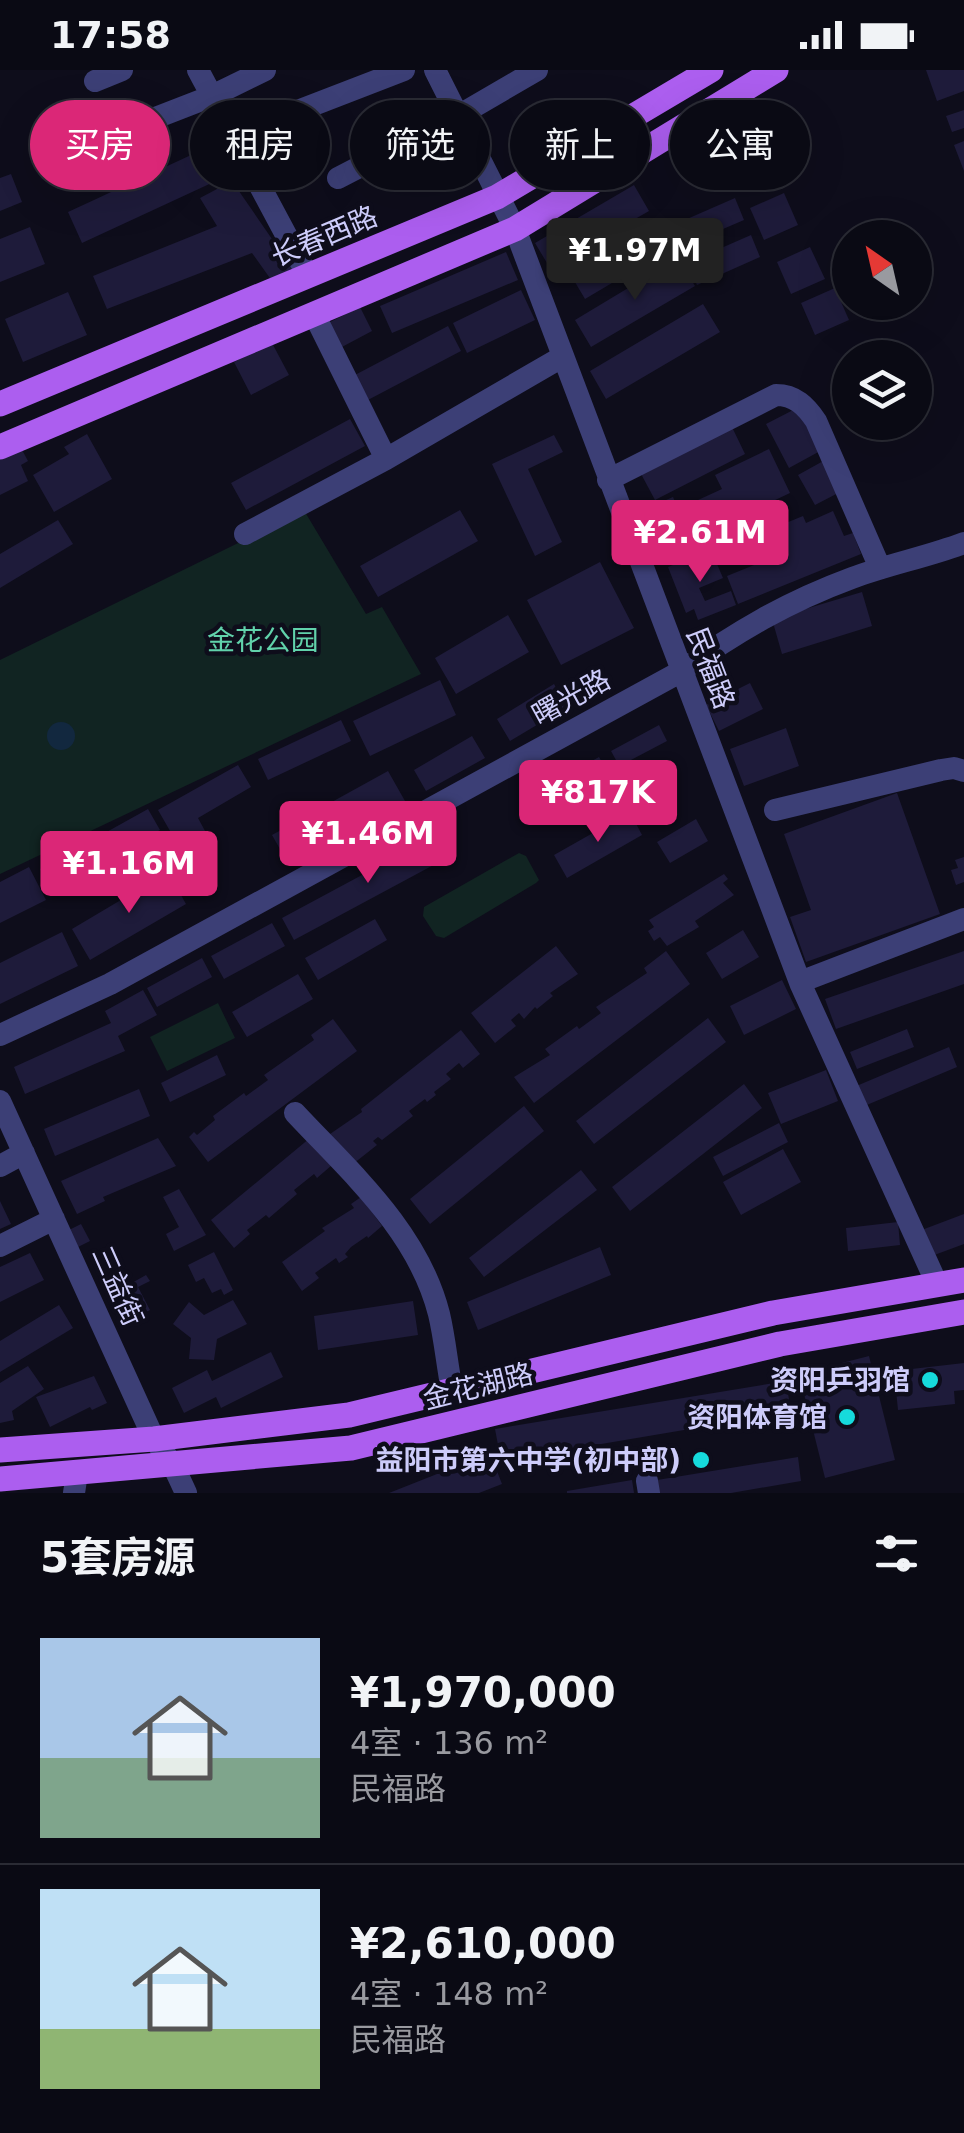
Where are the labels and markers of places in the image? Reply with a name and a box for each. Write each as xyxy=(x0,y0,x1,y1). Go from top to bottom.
pin: ¥1.97M xyxy=(554,218,716,303)
pin: ¥2.61M xyxy=(619,500,781,585)
pin: ¥817K xyxy=(528,760,668,845)
pin: ¥1.46M xyxy=(287,801,449,886)
pin: ¥1.16M xyxy=(48,831,210,916)
place label: 资阳乒羽馆 xyxy=(770,1364,910,1397)
marker: 资阳乒羽馆 xyxy=(919,1369,941,1391)
place label: 资阳体育馆 xyxy=(687,1401,827,1434)
marker: 资阳体育馆 xyxy=(836,1406,858,1428)
place label: 益阳市第六中学(初中部) xyxy=(375,1444,681,1477)
marker: 益阳市第六中学(初中部) xyxy=(690,1449,712,1471)

